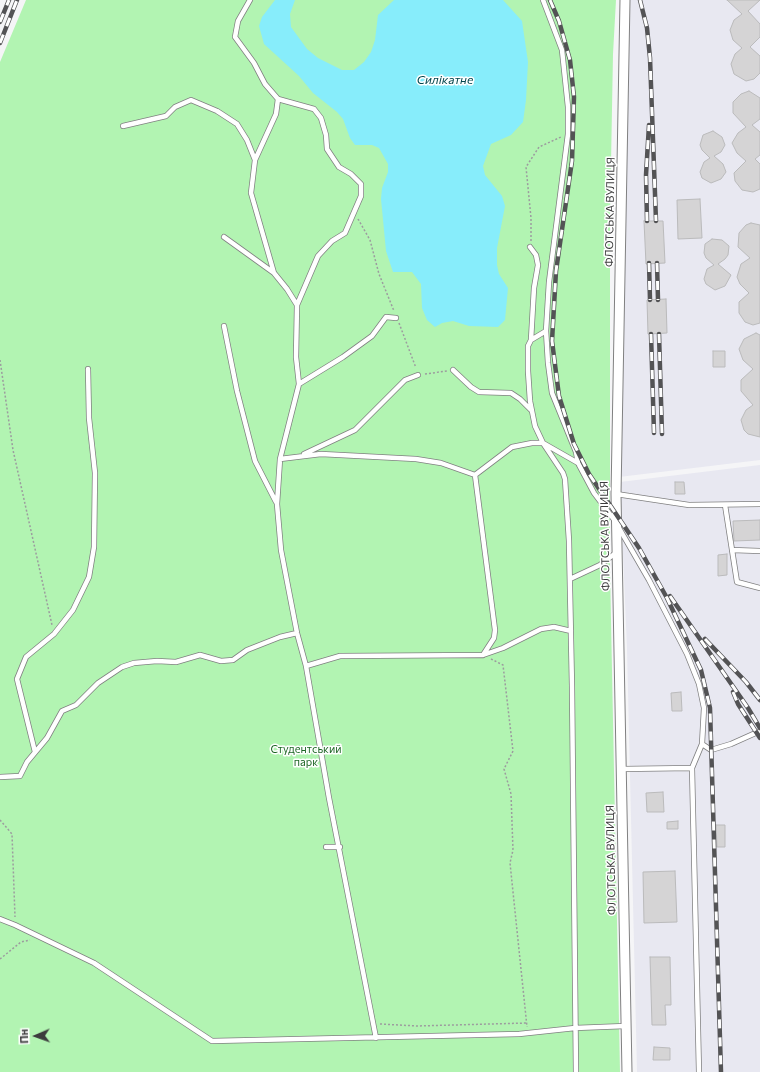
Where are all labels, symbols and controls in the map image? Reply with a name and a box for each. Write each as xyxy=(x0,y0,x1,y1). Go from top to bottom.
water label: Силікатне xyxy=(417,73,473,87)
street label: ФЛОТСЬКА ВУЛИЦЯ xyxy=(602,157,618,267)
street label: ФЛОТСЬКА ВУЛИЦЯ xyxy=(597,481,613,591)
park label: Студентський парк xyxy=(270,742,342,768)
street label: ФЛОТСЬКА ВУЛИЦЯ xyxy=(603,805,619,915)
north arrow xyxy=(16,1016,56,1056)
text: Пн xyxy=(17,1029,30,1044)

